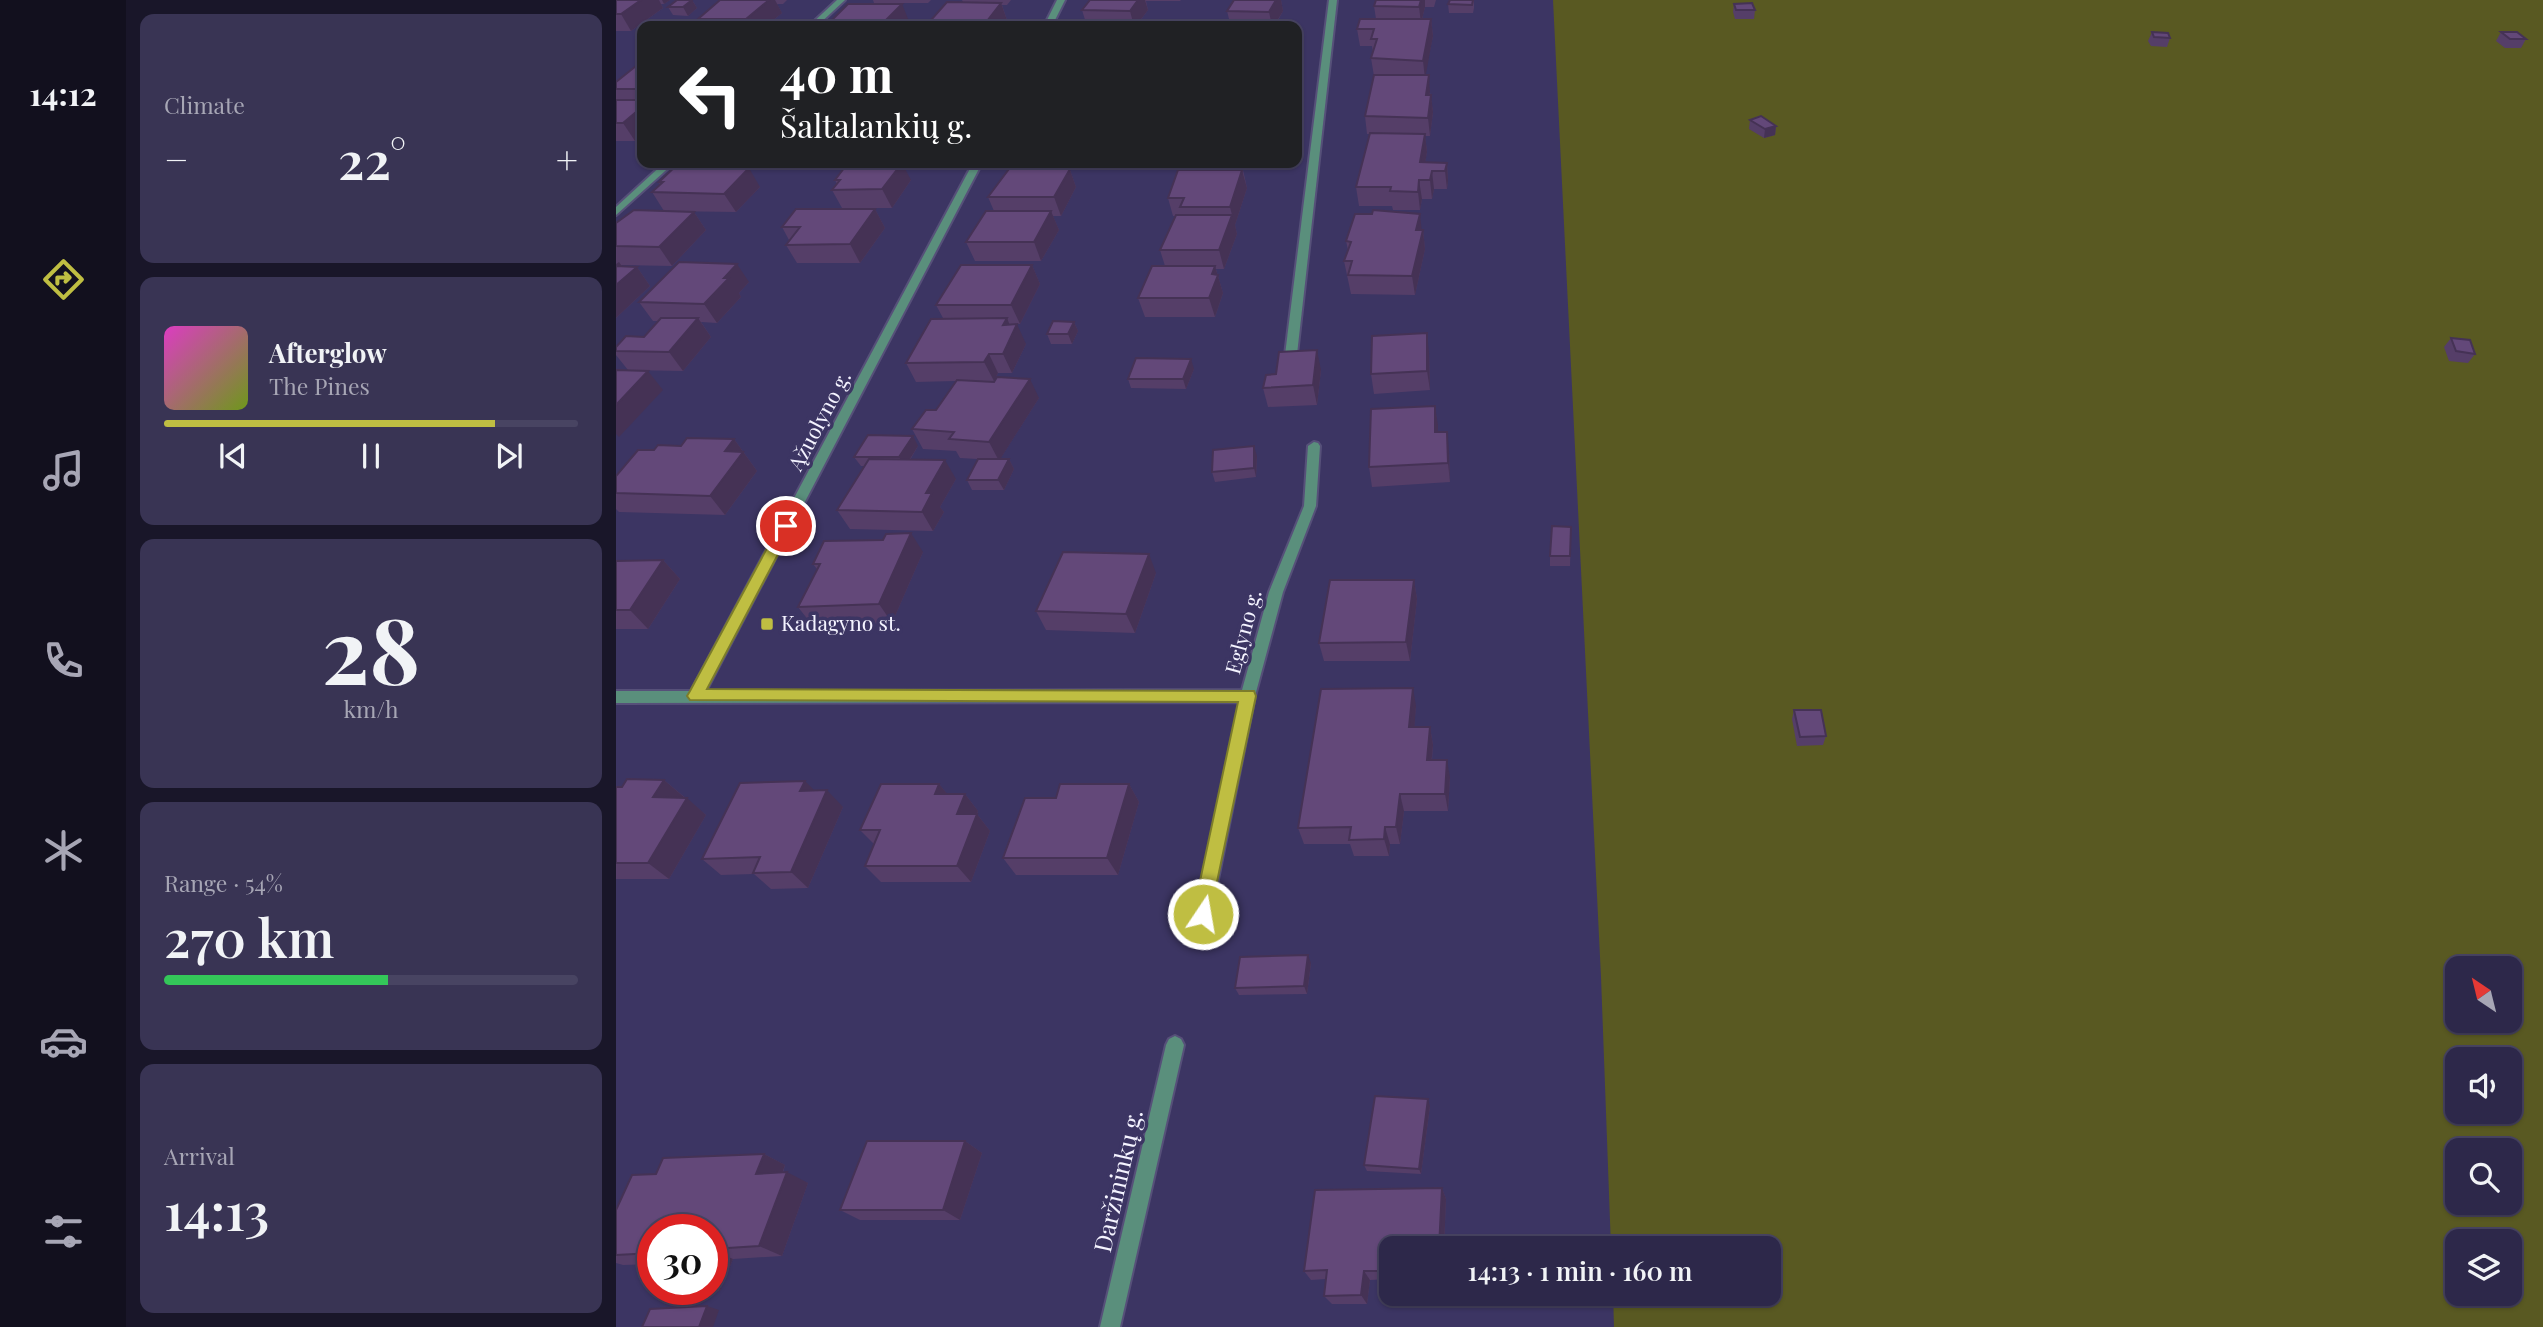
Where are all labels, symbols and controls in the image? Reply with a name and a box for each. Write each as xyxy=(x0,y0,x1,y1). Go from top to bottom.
text: 40 m xyxy=(780,40,893,105)
icon: left xyxy=(665,49,756,140)
text: 14:12 xyxy=(29,71,97,114)
text: Climate xyxy=(164,89,245,120)
text: Šaltalankių g. xyxy=(780,103,972,146)
text: 22° xyxy=(338,124,406,193)
text: − xyxy=(164,133,189,184)
text: + xyxy=(556,133,578,184)
icon: directions xyxy=(39,255,88,304)
text: Afterglow xyxy=(269,335,387,370)
street label: Ąžuolyno g. xyxy=(780,365,856,476)
text: The Pines xyxy=(269,370,370,401)
icon: previous xyxy=(214,437,252,475)
icon: pause xyxy=(352,437,390,475)
icon: next xyxy=(490,437,528,475)
icon: music xyxy=(39,446,88,495)
pin xyxy=(756,496,816,556)
icon: arrive xyxy=(767,507,805,545)
street label: Eglyno g. xyxy=(1217,586,1267,677)
text: 28 xyxy=(322,587,420,708)
place label: Kadagyno st. xyxy=(781,608,901,636)
marker: Kadagyno st. xyxy=(759,616,775,632)
icon: phone xyxy=(39,636,88,685)
text: km/h xyxy=(343,693,399,724)
icon: climate xyxy=(39,826,88,875)
text: Range · 54% xyxy=(164,867,283,898)
position arrow xyxy=(1166,877,1240,951)
text: 270 km xyxy=(164,902,334,971)
north arrow xyxy=(2445,956,2522,1032)
map controls xyxy=(2445,956,2522,1306)
icon: car xyxy=(39,1017,88,1066)
button: sound xyxy=(2445,1047,2522,1124)
street label: Daržininkų g. xyxy=(1085,1106,1149,1255)
button: search xyxy=(2445,1138,2522,1215)
text: Arrival xyxy=(164,1140,235,1171)
text: 14:13 xyxy=(164,1175,269,1244)
icon: filters xyxy=(39,1207,88,1256)
speed limit sign: 30 xyxy=(637,1214,728,1305)
button: layers xyxy=(2445,1229,2522,1306)
text: 14:13 · 1 min · 160 m xyxy=(1468,1253,1692,1288)

